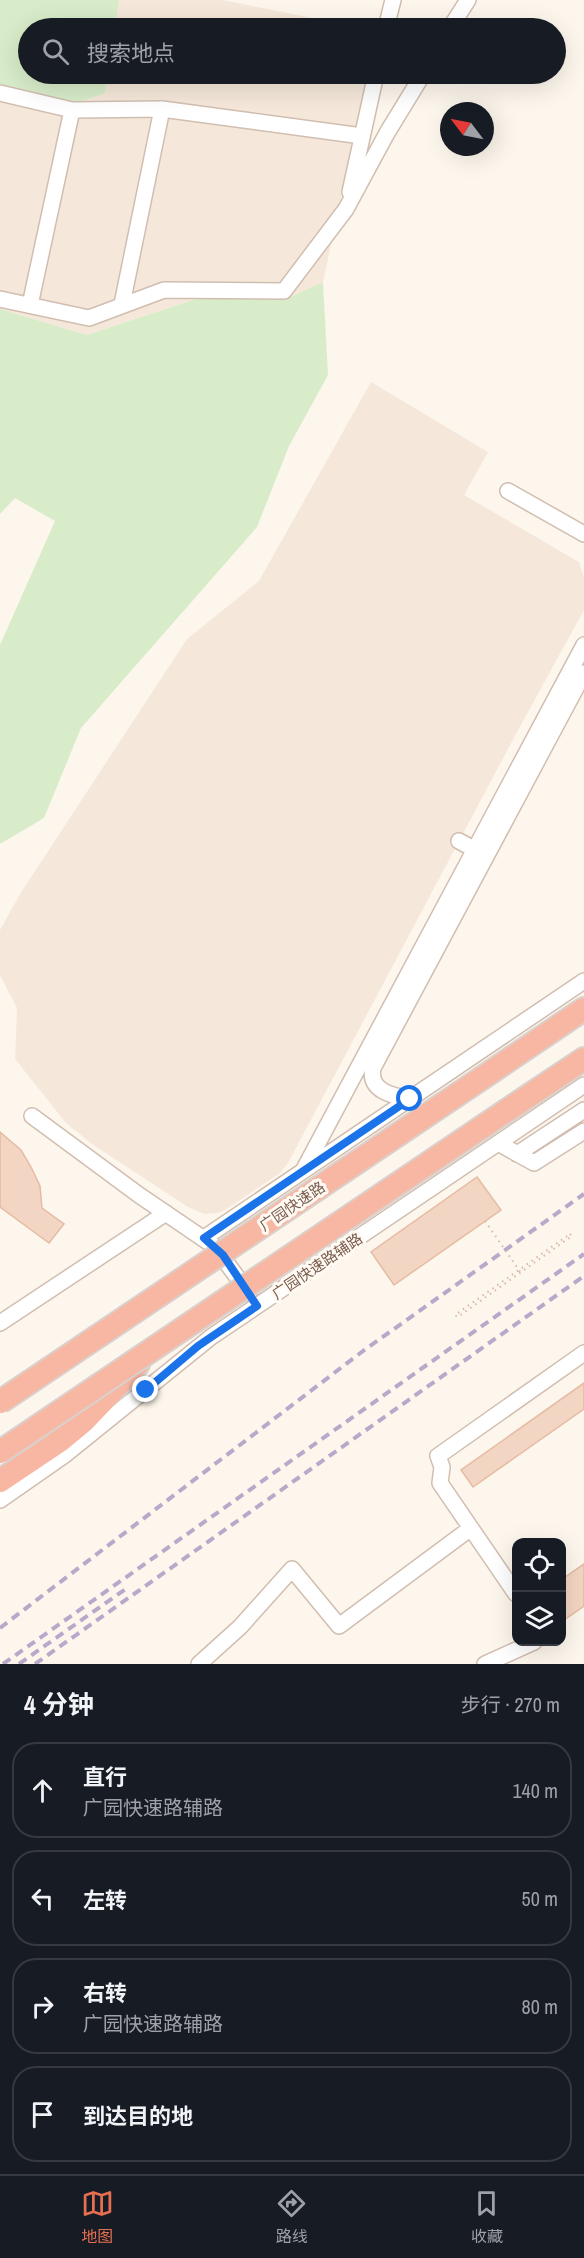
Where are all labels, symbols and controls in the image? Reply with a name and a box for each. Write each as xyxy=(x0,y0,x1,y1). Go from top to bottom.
search box xyxy=(18,18,566,84)
icon: search xyxy=(39,35,72,68)
text: 搜索地点 xyxy=(87,38,175,68)
north arrow xyxy=(440,102,494,156)
route start xyxy=(396,1085,422,1111)
street label: 广园快速路 xyxy=(255,1176,329,1236)
street label: 广园快速路辅路 xyxy=(268,1228,366,1304)
route end xyxy=(132,1376,158,1402)
map controls xyxy=(512,1538,566,1646)
button: locate xyxy=(512,1538,566,1592)
button: layers xyxy=(512,1592,566,1646)
text: 4 分钟 xyxy=(24,1687,94,1722)
text: 步行 · 270 m xyxy=(461,1691,560,1718)
text: 直行 xyxy=(83,1762,127,1792)
icon: ahead xyxy=(26,1774,59,1807)
text: 140 m xyxy=(512,1777,558,1804)
text: 广园快速路辅路 xyxy=(83,1794,223,1821)
icon: left xyxy=(26,1882,59,1915)
text: 左转 xyxy=(83,1885,127,1915)
text: 50 m xyxy=(522,1885,558,1912)
text: 右转 xyxy=(83,1978,127,2008)
icon: right xyxy=(26,1990,59,2023)
text: 80 m xyxy=(522,1993,558,2020)
text: 广园快速路辅路 xyxy=(83,2010,223,2037)
icon: arrive xyxy=(26,2098,59,2131)
text: 到达目的地 xyxy=(83,2101,193,2131)
tab: 地图 xyxy=(81,2187,114,2247)
tab: 路线 xyxy=(275,2187,308,2247)
tab: 收藏 xyxy=(470,2187,503,2247)

